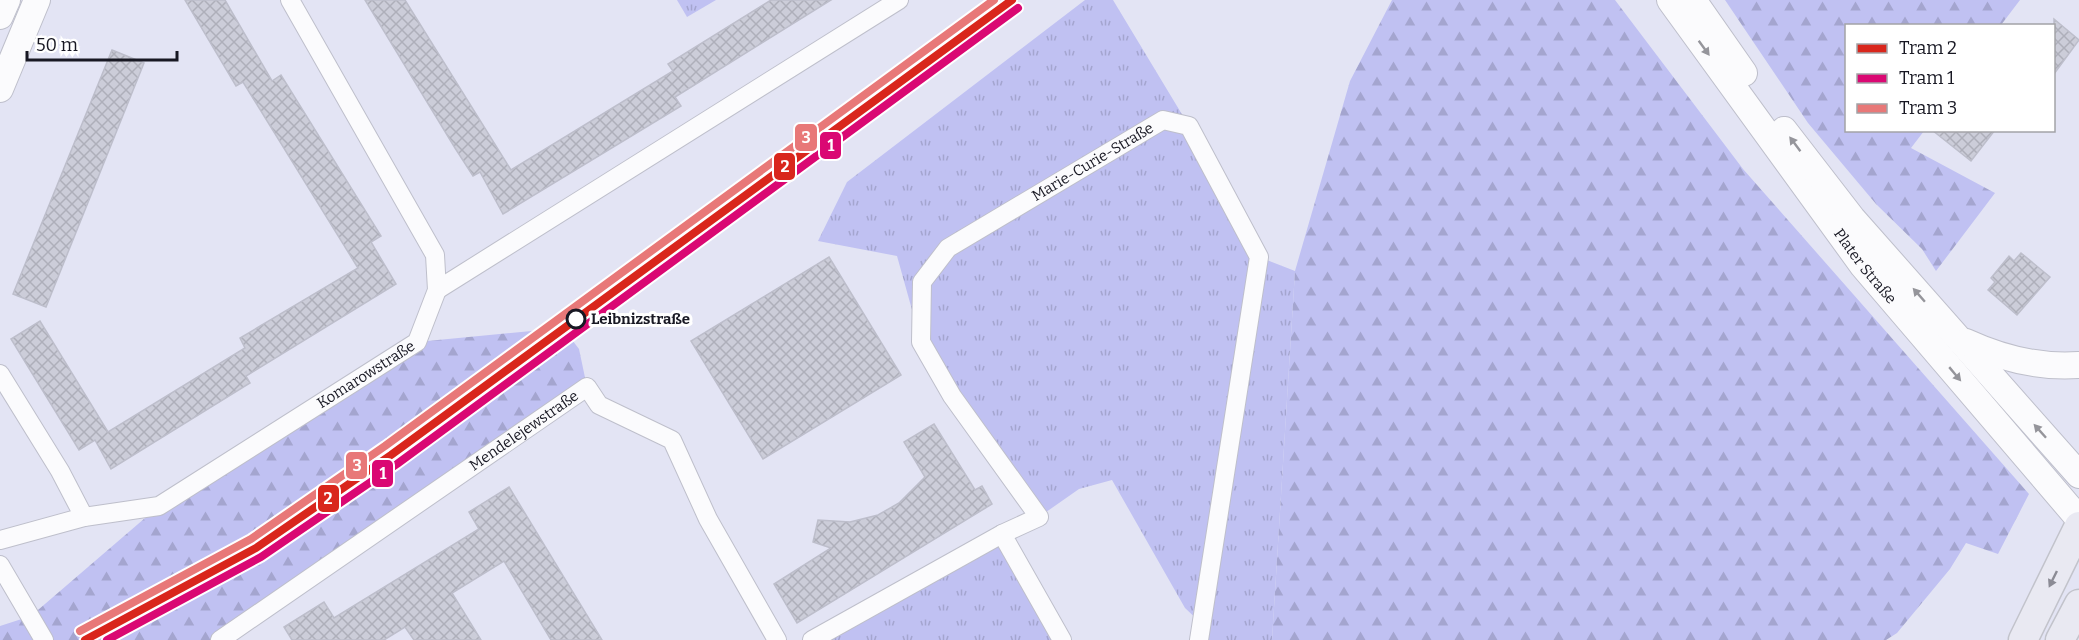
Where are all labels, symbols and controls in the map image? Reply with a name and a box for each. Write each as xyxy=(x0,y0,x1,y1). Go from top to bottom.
scale bar xyxy=(27,24,177,62)
legend xyxy=(1845,24,2055,132)
text: 50 m xyxy=(36,34,78,56)
text: Tram 2 xyxy=(1899,37,1957,59)
one-way arrow xyxy=(1698,39,1710,55)
text: Tram 1 xyxy=(1899,67,1955,89)
text: Tram 3 xyxy=(1899,97,1957,119)
street label: Marie-Curie-Straße xyxy=(1029,119,1157,205)
line badge: 3 xyxy=(794,123,818,152)
text: 3 xyxy=(801,128,811,147)
line badge: 1 xyxy=(819,131,842,160)
text: 1 xyxy=(828,136,835,155)
one-way arrow xyxy=(1790,137,1802,152)
line badge: 2 xyxy=(773,152,796,181)
text: 2 xyxy=(780,157,790,176)
street label: Plater Straße xyxy=(1830,225,1900,307)
one-way arrow xyxy=(1912,287,1926,302)
marker: Leibnizstraße xyxy=(566,309,586,329)
place label: Leibnizstraße xyxy=(591,310,690,328)
street label: Komarowstraße xyxy=(314,337,418,412)
one-way arrow xyxy=(1948,366,1961,381)
street label: Mendelejewstraße xyxy=(466,387,582,475)
one-way arrow xyxy=(2034,424,2047,439)
line badge: 3 xyxy=(345,451,368,480)
text: 3 xyxy=(352,456,362,475)
line badge: 1 xyxy=(371,459,394,488)
text: 1 xyxy=(380,464,387,483)
line badge: 2 xyxy=(317,484,340,513)
text: 2 xyxy=(323,489,333,508)
one-way arrow xyxy=(2049,570,2058,587)

